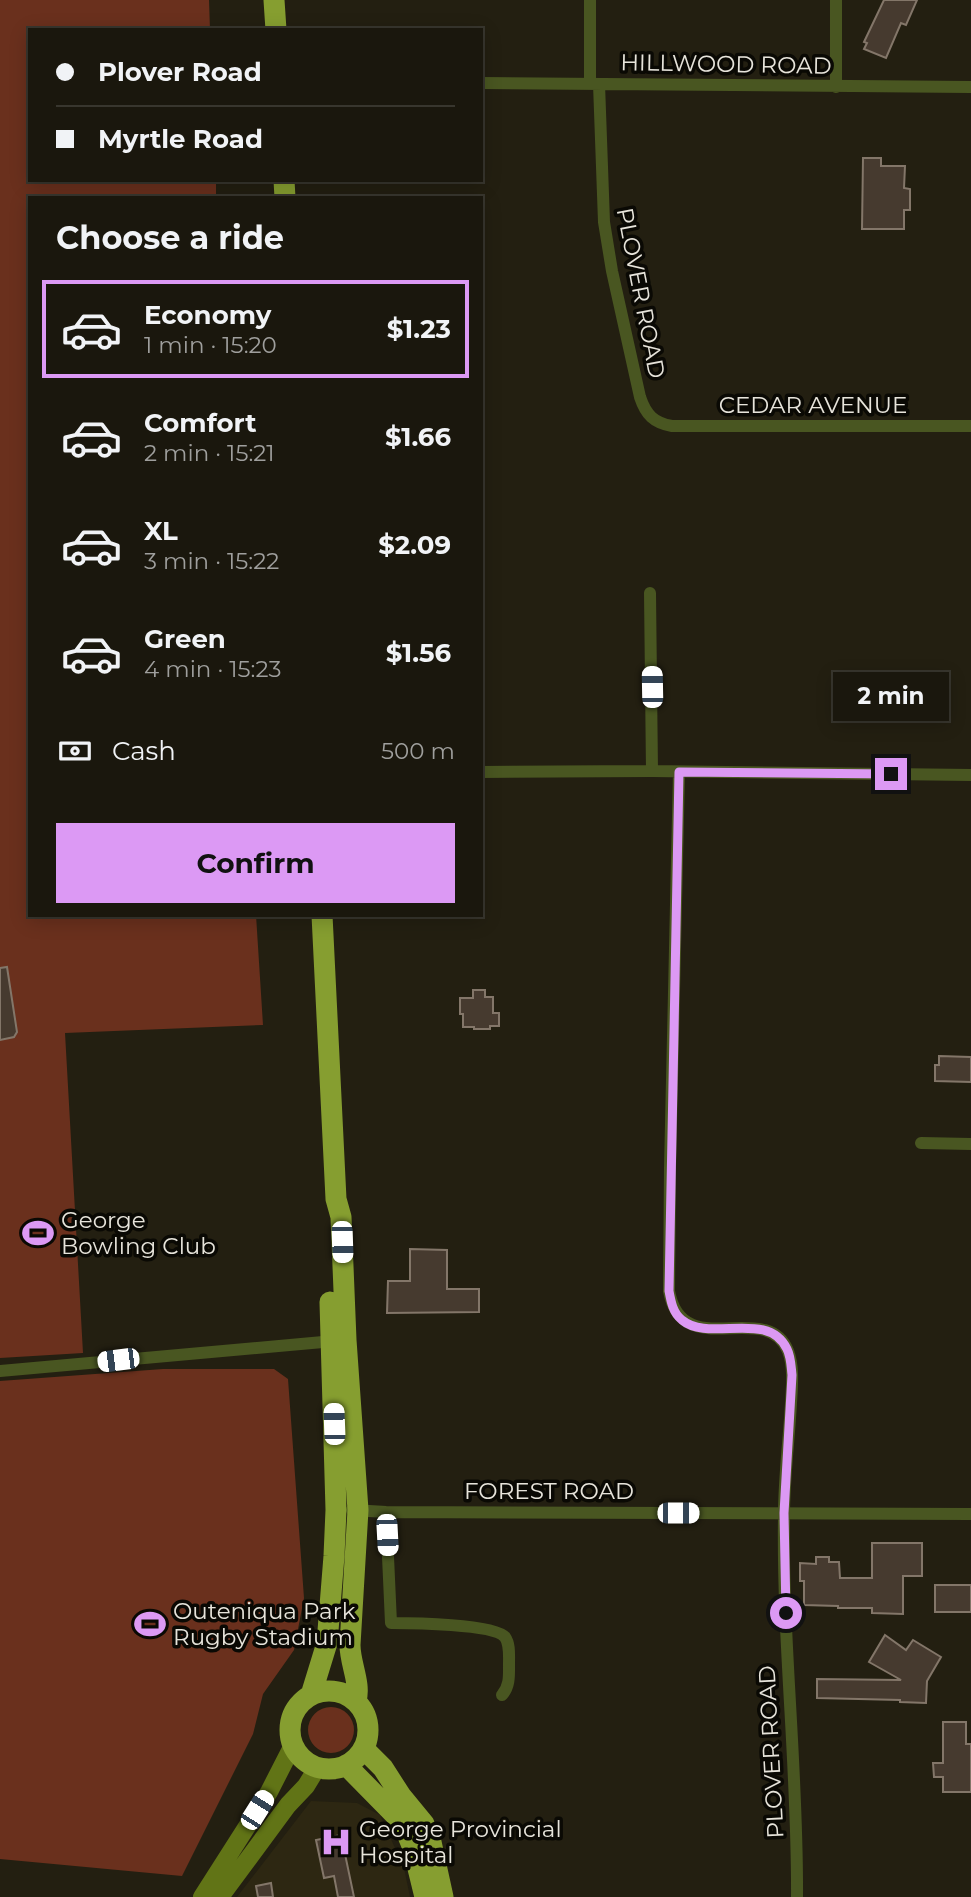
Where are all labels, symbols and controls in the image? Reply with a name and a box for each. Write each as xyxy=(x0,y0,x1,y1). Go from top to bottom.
street label: HILLWOOD ROAD xyxy=(620,48,832,80)
text: Plover Road xyxy=(98,56,262,88)
text: Myrtle Road xyxy=(98,123,263,155)
street label: PLOVER ROAD xyxy=(611,205,671,381)
text: Choose a ride xyxy=(56,218,284,257)
icon: car xyxy=(60,298,123,361)
text: Economy xyxy=(144,299,271,331)
text: $1.23 xyxy=(387,313,451,345)
text: 1 min · 15:20 xyxy=(144,331,277,359)
street label: CEDAR AVENUE xyxy=(719,391,907,419)
icon: car xyxy=(60,406,123,469)
text: Comfort xyxy=(144,407,256,439)
text: $1.66 xyxy=(385,421,451,453)
text: 2 min · 15:21 xyxy=(144,439,275,467)
icon: car xyxy=(60,514,123,577)
text: XL xyxy=(144,515,178,547)
text: $2.09 xyxy=(378,529,451,561)
text: 3 min · 15:22 xyxy=(144,547,279,575)
icon: car xyxy=(60,622,123,685)
text: Green xyxy=(144,623,226,655)
text: $1.56 xyxy=(386,637,451,669)
text: 4 min · 15:23 xyxy=(144,655,281,683)
car xyxy=(642,666,663,708)
callout: 2 min xyxy=(833,672,949,722)
text: 2 min xyxy=(857,682,925,710)
icon: cash xyxy=(56,732,94,770)
text: Cash xyxy=(112,735,176,767)
text: 500 m xyxy=(381,737,455,765)
route end xyxy=(875,758,907,790)
button: Confirm xyxy=(56,823,455,903)
place label: George Bowling Club xyxy=(61,1206,216,1260)
sports icon: George Bowling Club xyxy=(21,1216,55,1250)
car xyxy=(331,1221,354,1263)
car xyxy=(96,1347,141,1373)
car xyxy=(323,1403,346,1445)
street label: FOREST ROAD xyxy=(464,1477,634,1505)
car xyxy=(658,1503,700,1524)
car xyxy=(376,1513,399,1557)
place label: Outeniqua Park Rugby Stadium xyxy=(173,1597,356,1651)
route start xyxy=(770,1597,802,1629)
sports icon: Outeniqua Park Rugby Stadium xyxy=(133,1607,167,1641)
street label: PLOVER ROAD xyxy=(752,1665,790,1839)
car xyxy=(237,1787,278,1833)
place label: George Provincial Hospital xyxy=(359,1815,562,1869)
hospital icon: George Provincial Hospital xyxy=(319,1825,353,1859)

